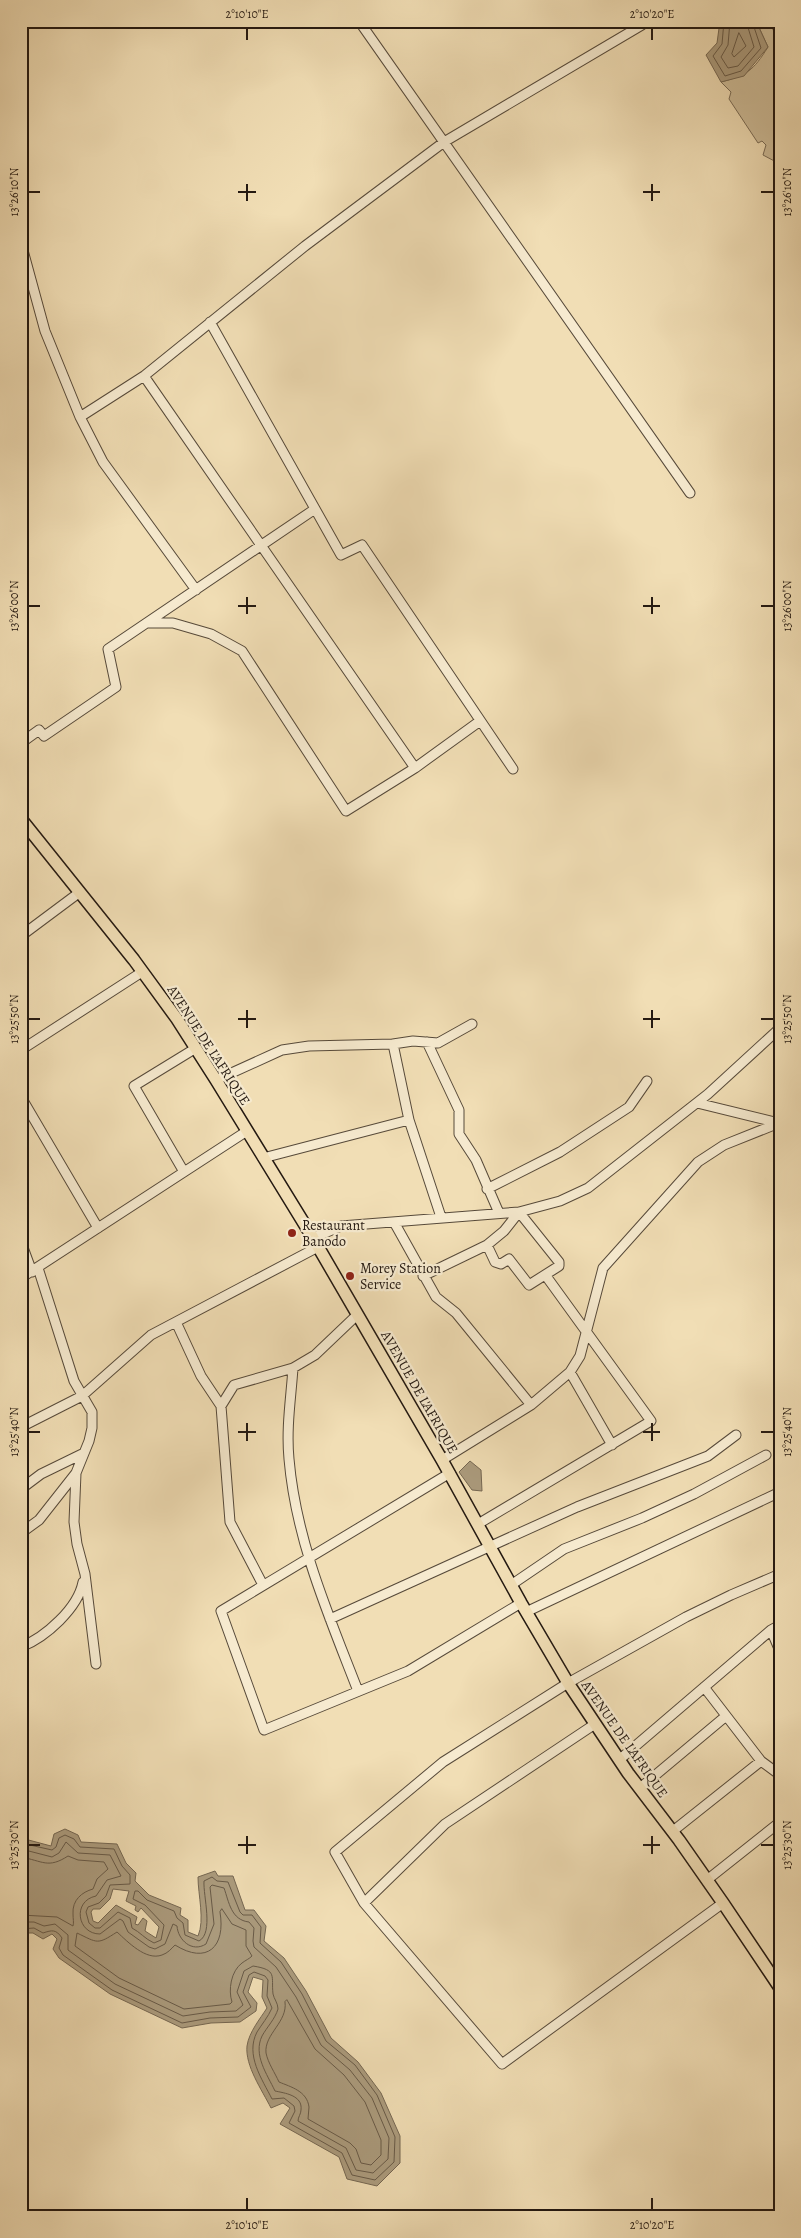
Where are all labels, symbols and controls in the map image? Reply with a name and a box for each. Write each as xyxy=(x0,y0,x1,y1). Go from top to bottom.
text: 2°10'10"E xyxy=(225,6,269,22)
text: 2°10'20"E xyxy=(630,6,674,22)
text: 13°26'10"N xyxy=(6,167,22,216)
text: 13°26'10"N xyxy=(779,167,795,216)
text: 13°26'00"N xyxy=(6,580,22,632)
text: 13°26'00"N xyxy=(779,580,795,632)
street label: AVENUE DE L'AFRIQUE xyxy=(162,981,254,1109)
text: 13°25'50"N xyxy=(6,994,22,1044)
text: 13°25'50"N xyxy=(779,994,795,1044)
place label: Restaurant Banodo xyxy=(302,1216,365,1251)
marker: Restaurant Banodo xyxy=(286,1227,298,1239)
place label: Morey Station Service xyxy=(360,1259,441,1294)
marker: Morey Station Service xyxy=(344,1270,356,1282)
street label: AVENUE DE L'AFRIQUE xyxy=(376,1326,463,1457)
text: 13°25'40"N xyxy=(6,1407,22,1457)
text: 13°25'40"N xyxy=(779,1407,795,1457)
street label: AVENUE DE L'AFRIQUE xyxy=(576,1676,672,1802)
text: 13°25'30"N xyxy=(6,1820,22,1870)
text: 13°25'30"N xyxy=(779,1820,795,1870)
text: 2°10'10"E xyxy=(225,2217,269,2233)
text: 2°10'20"E xyxy=(630,2217,674,2233)

